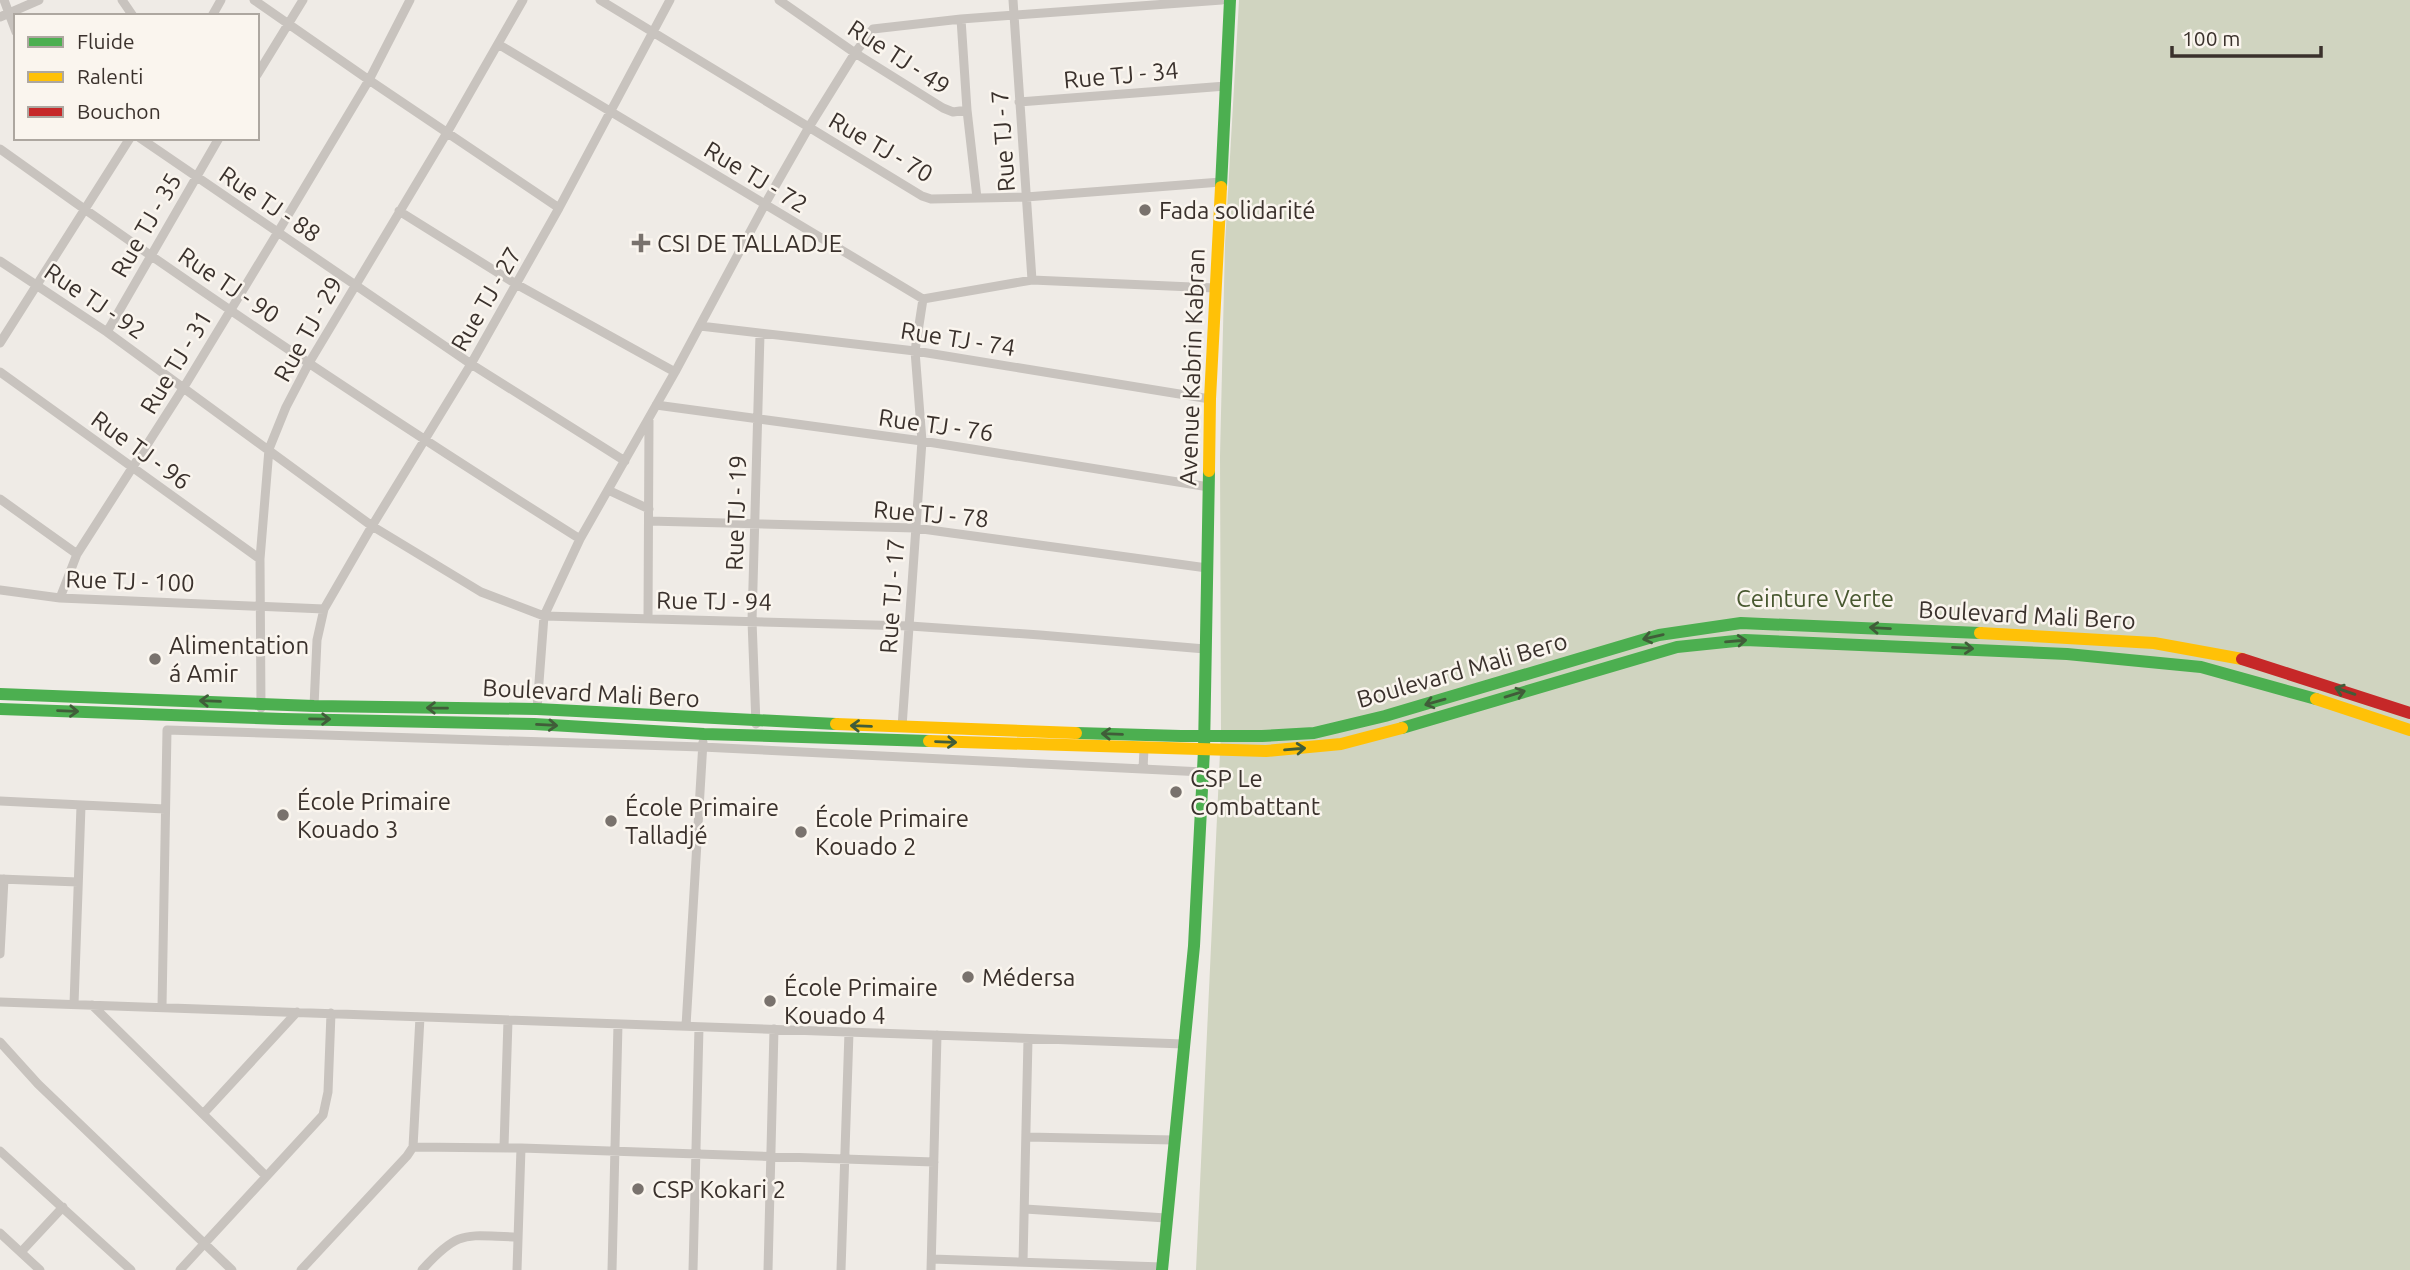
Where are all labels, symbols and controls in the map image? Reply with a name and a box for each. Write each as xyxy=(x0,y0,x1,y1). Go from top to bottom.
legend xyxy=(14,14,259,140)
street label: Rue TJ - 49 xyxy=(843,14,955,100)
scale bar xyxy=(2172,14,2321,58)
text: 100 m xyxy=(2182,26,2240,50)
text: Fluide xyxy=(77,29,135,53)
street label: Rue TJ - 34 xyxy=(1062,57,1180,93)
text: Ralenti xyxy=(77,64,143,88)
street label: Rue TJ - 7 xyxy=(986,89,1020,193)
text: Bouchon xyxy=(77,99,161,123)
street label: Rue TJ - 70 xyxy=(824,106,938,188)
street label: Rue TJ - 72 xyxy=(699,136,813,218)
street label: Rue TJ - 88 xyxy=(215,160,325,248)
street label: Rue TJ - 35 xyxy=(105,168,187,282)
place label: Fada solidarité xyxy=(1159,197,1315,224)
marker: Fada solidarité xyxy=(1137,202,1153,218)
place label: CSI DE TALLADJE xyxy=(657,230,842,257)
marker: CSI DE TALLADJE xyxy=(631,233,651,253)
street label: Rue TJ - 90 xyxy=(174,241,284,329)
street label: Rue TJ - 27 xyxy=(445,242,527,356)
street label: Avenue Kabrin Kabran xyxy=(1174,248,1210,486)
street label: Rue TJ - 92 xyxy=(40,257,150,345)
street label: Rue TJ - 29 xyxy=(268,272,348,386)
street label: Rue TJ - 31 xyxy=(135,305,217,419)
street label: Rue TJ - 74 xyxy=(899,317,1017,361)
street label: Rue TJ - 76 xyxy=(877,404,995,446)
street label: Rue TJ - 96 xyxy=(86,405,196,495)
street label: Rue TJ - 19 xyxy=(720,455,752,571)
street label: Rue TJ - 78 xyxy=(872,496,990,532)
street label: Rue TJ - 17 xyxy=(874,537,910,655)
street label: Rue TJ - 100 xyxy=(65,565,195,597)
park label: Ceinture Verte xyxy=(1736,585,1894,612)
street label: Rue TJ - 94 xyxy=(656,586,772,616)
street label: Boulevard Mali Bero xyxy=(1918,596,2136,634)
one-way arrow xyxy=(1868,621,1891,634)
street label: Boulevard Mali Bero xyxy=(1354,627,1570,713)
one-way arrow xyxy=(1642,631,1665,644)
place label: Alimentation á Amir xyxy=(169,632,309,687)
one-way arrow xyxy=(1724,634,1746,647)
one-way arrow xyxy=(1951,642,1974,655)
marker: Alimentation á Amir xyxy=(147,651,163,667)
street label: Boulevard Mali Bero xyxy=(482,674,700,712)
one-way arrow xyxy=(2335,684,2357,696)
one-way arrow xyxy=(1504,687,1526,700)
one-way arrow xyxy=(199,695,222,708)
one-way arrow xyxy=(1425,696,1447,709)
one-way arrow xyxy=(426,701,449,715)
one-way arrow xyxy=(56,704,79,718)
one-way arrow xyxy=(308,713,331,726)
one-way arrow xyxy=(536,718,559,731)
one-way arrow xyxy=(849,719,872,732)
one-way arrow xyxy=(1101,727,1124,740)
one-way arrow xyxy=(934,736,957,749)
one-way arrow xyxy=(1283,742,1306,755)
place label: CSP Le Combattant xyxy=(1190,765,1321,820)
marker: CSP Le Combattant xyxy=(1168,784,1184,800)
place label: École Primaire Kouado 3 xyxy=(297,787,451,843)
place label: École Primaire Talladjé xyxy=(625,793,779,849)
place label: École Primaire Kouado 2 xyxy=(815,804,969,860)
marker: École Primaire Kouado 3 xyxy=(275,807,291,823)
marker: École Primaire Talladjé xyxy=(603,813,619,829)
marker: École Primaire Kouado 2 xyxy=(793,824,809,840)
place label: Médersa xyxy=(982,964,1075,991)
marker: Médersa xyxy=(960,969,976,985)
place label: École Primaire Kouado 4 xyxy=(784,973,938,1029)
marker: École Primaire Kouado 4 xyxy=(762,993,778,1009)
place label: CSP Kokari 2 xyxy=(652,1176,786,1203)
marker: CSP Kokari 2 xyxy=(630,1181,646,1197)

